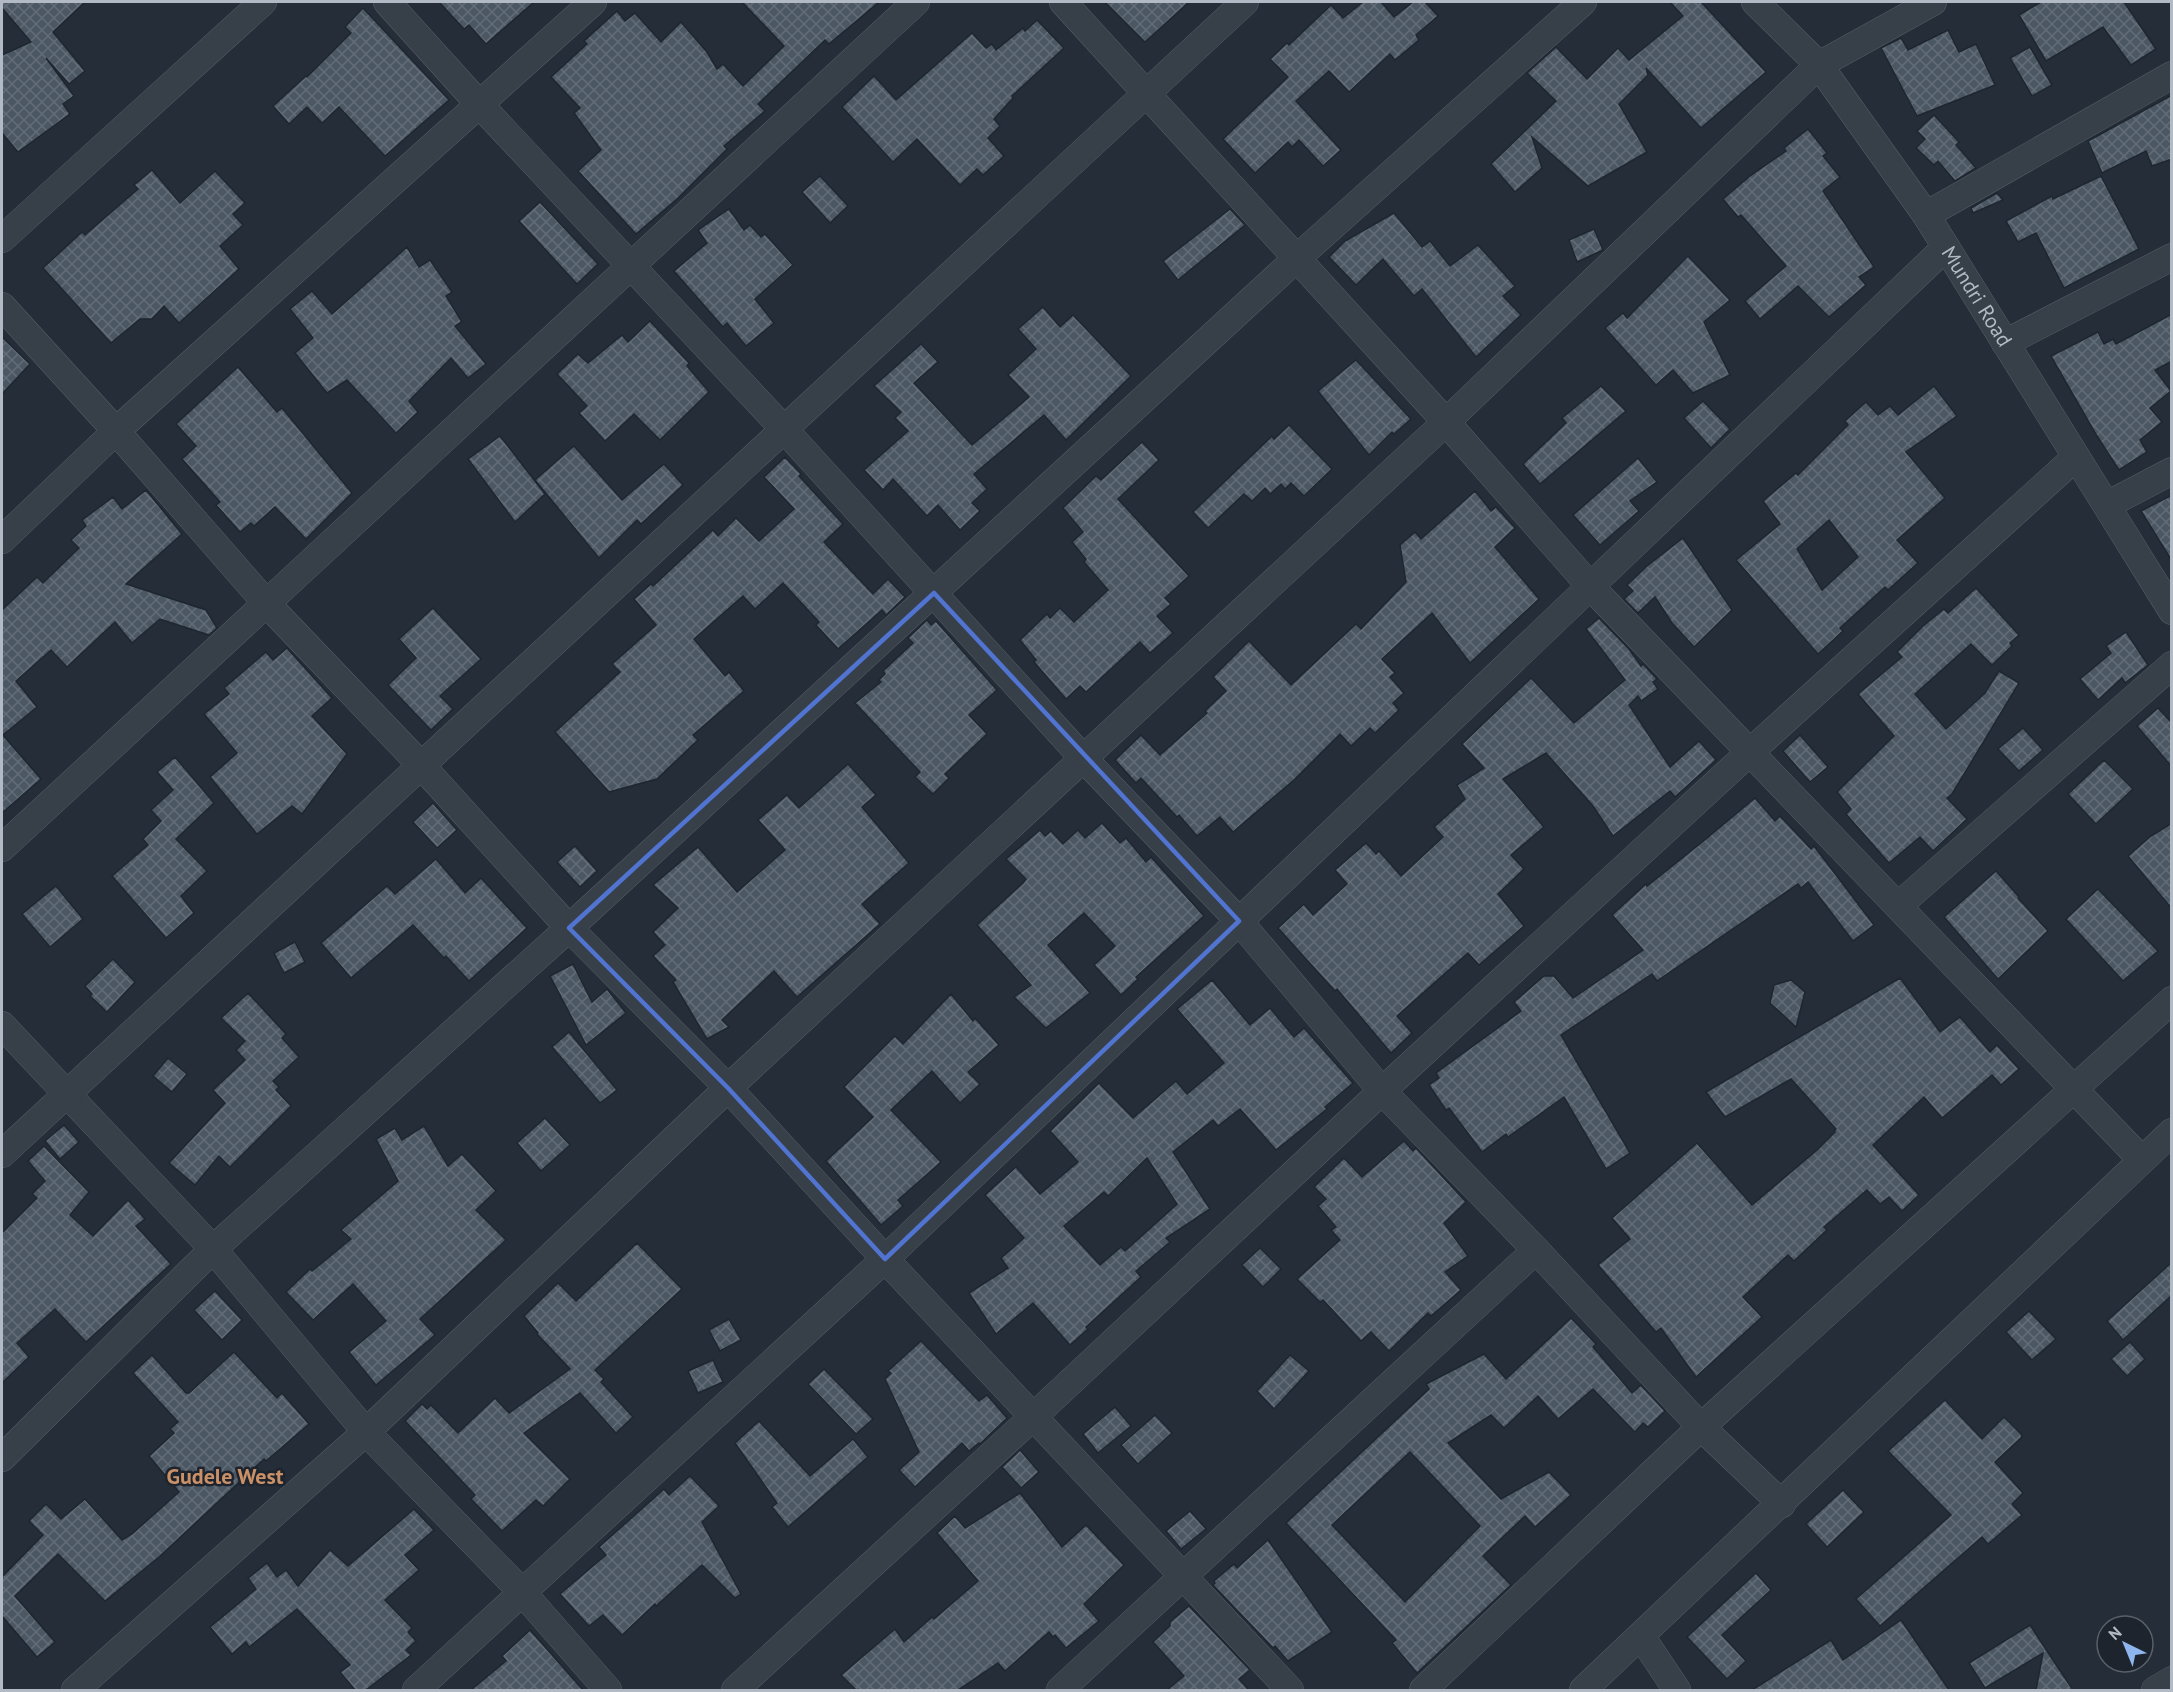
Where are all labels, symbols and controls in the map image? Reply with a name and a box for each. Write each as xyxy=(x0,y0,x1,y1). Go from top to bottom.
street label: Mundri Road xyxy=(1936,241,2019,352)
district label: Gudele West xyxy=(167,1462,284,1490)
north arrow xyxy=(2095,1614,2155,1674)
text: N xyxy=(2104,1622,2125,1644)

